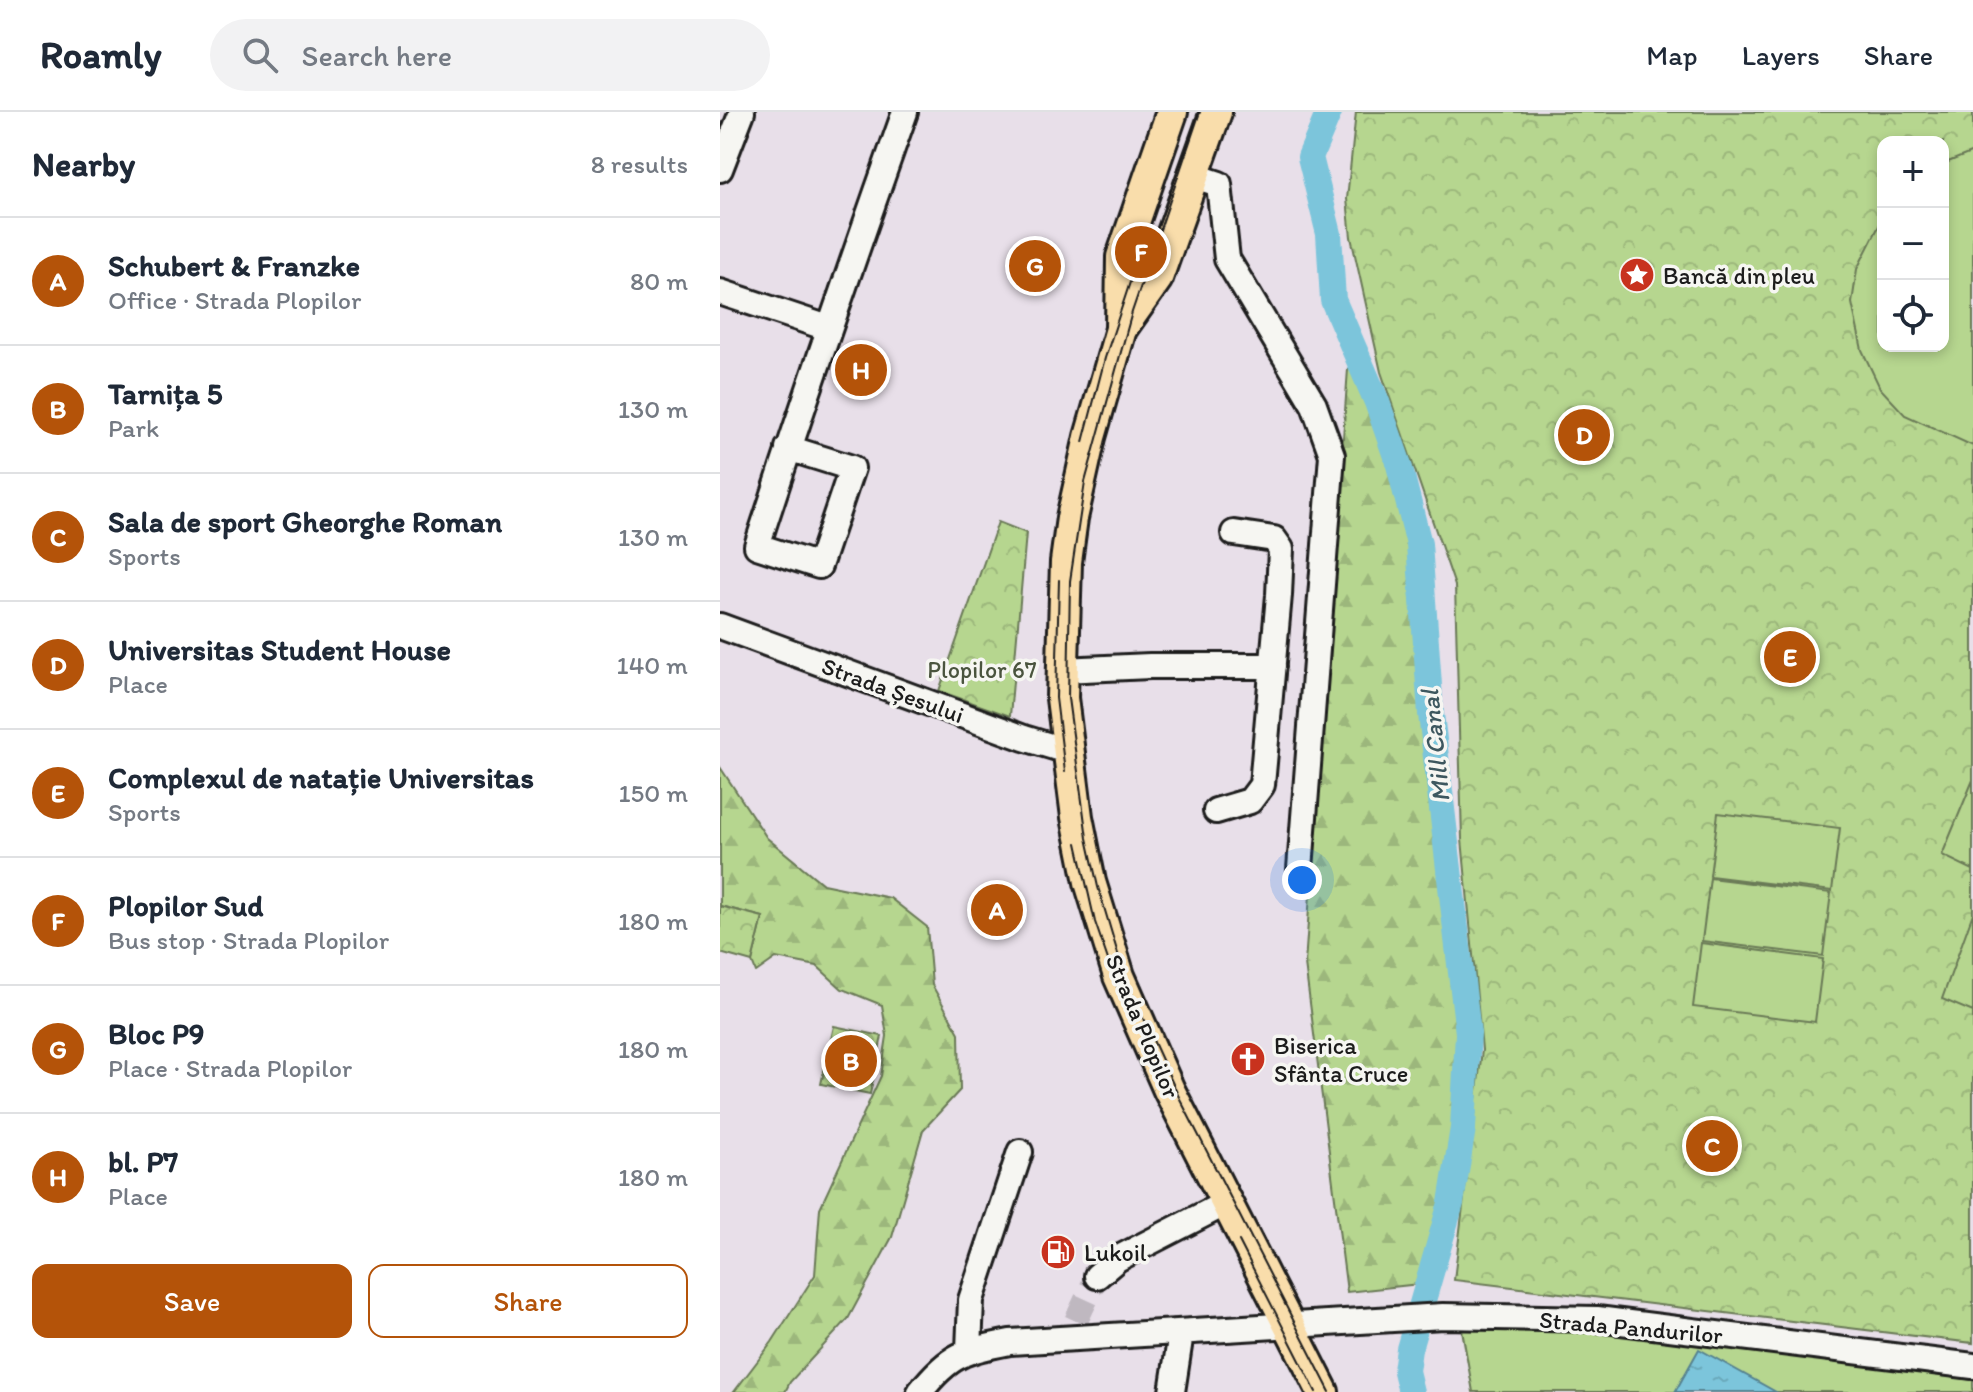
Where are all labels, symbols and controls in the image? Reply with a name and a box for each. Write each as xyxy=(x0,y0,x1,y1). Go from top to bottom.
search box xyxy=(210,19,770,91)
text: Roamly xyxy=(40,32,162,78)
icon: search xyxy=(238,33,282,77)
text: Search here xyxy=(302,37,452,74)
text: Map xyxy=(1646,38,1698,72)
text: Layers xyxy=(1742,38,1820,72)
text: Share xyxy=(1864,38,1933,72)
map controls xyxy=(1877,136,1949,352)
button: + xyxy=(1877,136,1949,208)
text: Nearby xyxy=(32,144,135,185)
text: 8 results xyxy=(591,148,688,180)
button: − xyxy=(1877,208,1949,280)
pin: F xyxy=(1115,222,1167,282)
pin: G xyxy=(1009,236,1061,296)
text: Schubert & Franzke xyxy=(108,247,360,284)
place icon: Bancă din pleu xyxy=(1618,256,1656,294)
place label: Bancă din pleu xyxy=(1663,261,1815,290)
text: A xyxy=(50,265,66,297)
text: 80 m xyxy=(630,265,688,297)
button: locate xyxy=(1877,280,1949,352)
text: Office · Strada Plopilor xyxy=(108,284,361,316)
pin: H xyxy=(835,340,887,400)
text: Tarnița 5 xyxy=(108,375,222,412)
text: B xyxy=(50,393,66,425)
text: 130 m xyxy=(618,393,688,425)
pin: D xyxy=(1558,405,1610,465)
text: Park xyxy=(108,412,159,444)
text: Sala de sport Gheorghe Roman xyxy=(108,503,502,540)
text: C xyxy=(50,521,66,553)
text: 130 m xyxy=(618,521,688,553)
text: Sports xyxy=(108,540,181,572)
pin: E xyxy=(1764,627,1816,687)
text: Universitas Student House xyxy=(108,631,451,668)
text: D xyxy=(49,649,67,681)
text: 140 m xyxy=(617,649,688,681)
street label: Strada Șesului xyxy=(818,651,968,729)
park label: Plopilor 67 xyxy=(927,655,1037,684)
text: Place xyxy=(108,668,168,700)
water label: Mill Canal xyxy=(1413,687,1457,804)
text: Complexul de natație Universitas xyxy=(108,759,534,796)
text: E xyxy=(51,777,65,809)
text: 150 m xyxy=(619,777,688,809)
text: Sports xyxy=(108,796,181,828)
your location xyxy=(1282,860,1322,900)
pin: A xyxy=(971,880,1023,940)
text: Plopilor Sud xyxy=(108,887,263,924)
text: F xyxy=(51,905,65,937)
text: 180 m xyxy=(618,905,688,937)
text: Bus stop · Strada Plopilor xyxy=(108,924,389,956)
street label: Strada Plopilor xyxy=(1100,950,1187,1103)
text: Bloc P9 xyxy=(108,1015,204,1052)
pin: B xyxy=(825,1031,877,1091)
place label: Biserica Sfânta Cruce xyxy=(1274,1031,1408,1088)
text: G xyxy=(49,1033,67,1065)
text: 180 m xyxy=(618,1033,688,1065)
church icon: Biserica Sfânta Cruce xyxy=(1229,1040,1267,1078)
text: Place · Strada Plopilor xyxy=(108,1052,352,1084)
pin: C xyxy=(1686,1116,1738,1176)
text: bl. P7 xyxy=(108,1143,178,1180)
text: H xyxy=(49,1161,67,1193)
text: 180 m xyxy=(618,1161,688,1193)
text: Place xyxy=(108,1180,168,1212)
fuel station icon: Lukoil xyxy=(1039,1233,1077,1271)
place label: Lukoil xyxy=(1084,1238,1147,1267)
button: Save xyxy=(32,1264,352,1338)
button: Share xyxy=(368,1264,688,1338)
street label: Strada Pandurilor xyxy=(1538,1305,1724,1349)

